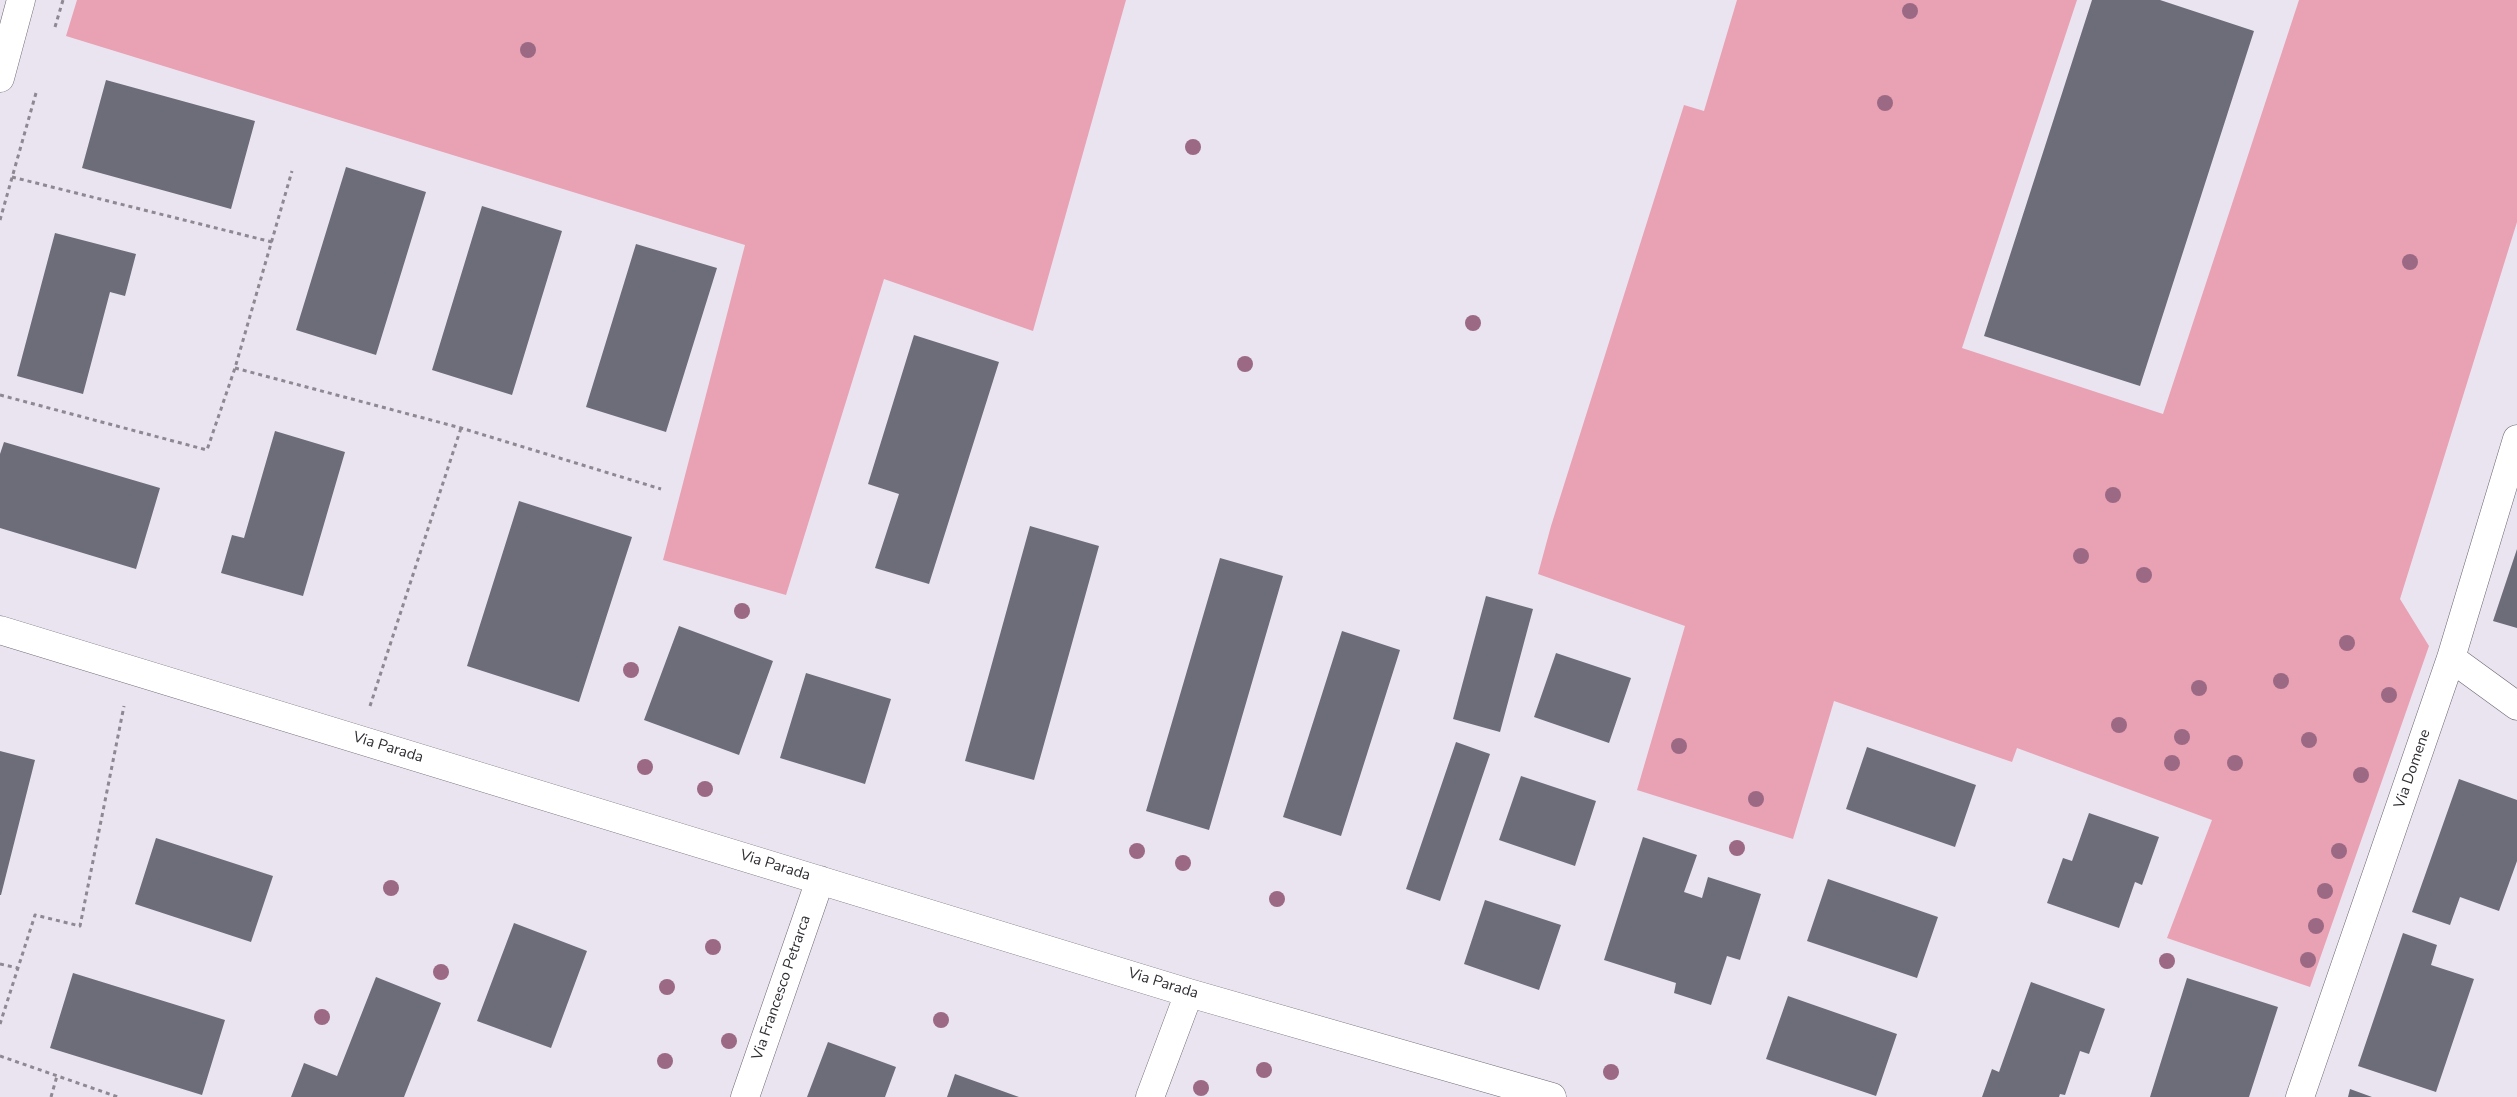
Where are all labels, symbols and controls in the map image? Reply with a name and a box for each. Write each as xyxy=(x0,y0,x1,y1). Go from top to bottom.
street label: Via Domene xyxy=(2391,727,2435,811)
street label: Via Parada xyxy=(351,729,425,767)
street label: Via Parada xyxy=(738,847,812,885)
street label: Via Francesco Petrarca xyxy=(749,913,815,1063)
street label: Via Parada xyxy=(1126,965,1200,1003)

